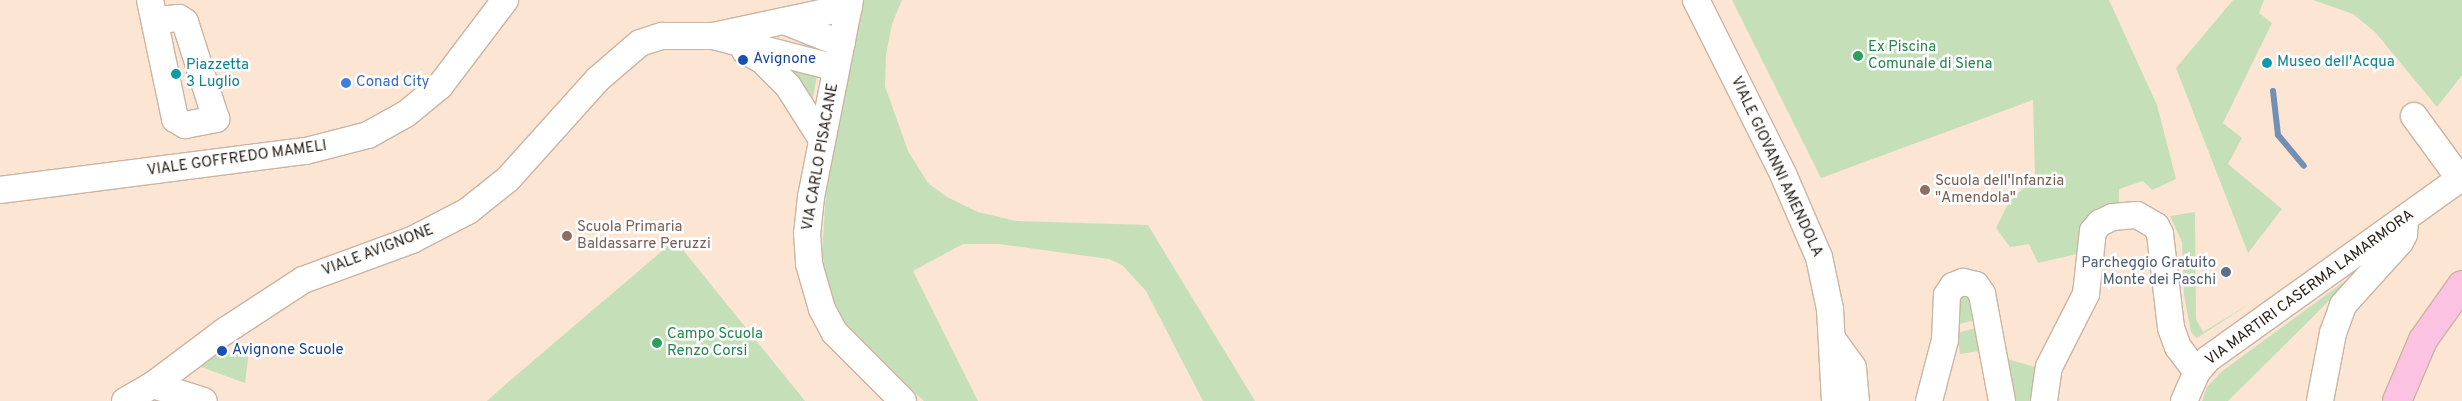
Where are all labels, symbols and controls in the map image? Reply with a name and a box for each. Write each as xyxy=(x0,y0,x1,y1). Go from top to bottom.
place label: Ex Piscina Comunale di Siena xyxy=(1868,38,1992,73)
marker: Ex Piscina Comunale di Siena xyxy=(1852,50,1864,62)
place label: Avignone xyxy=(753,51,816,69)
marker: Avignone xyxy=(737,54,749,66)
place label: Museo dell'Acqua xyxy=(2277,54,2395,72)
place label: Piazzetta 3 Luglio xyxy=(186,56,249,91)
marker: Museo dell'Acqua xyxy=(2261,57,2273,69)
marker: Piazzetta 3 Luglio xyxy=(170,68,182,80)
place label: Conad City xyxy=(356,74,430,92)
street label: VIALE GIOVANNI AMENDOLA xyxy=(1726,74,1826,260)
marker: Conad City xyxy=(340,77,352,89)
street label: VIA CARLO PISACANE xyxy=(799,82,843,232)
street label: VIALE GOFFREDO MAMELI xyxy=(146,137,328,181)
place label: Scuola dell'Infanzia "Amendola" xyxy=(1935,172,2064,207)
marker: Scuola dell'Infanzia "Amendola" xyxy=(1919,184,1931,196)
street label: VIA MARTIRI CASERMA LAMARMORA xyxy=(2202,206,2418,370)
place label: Scuola Primaria Baldassarre Peruzzi xyxy=(577,218,711,253)
street label: VIALE AVIGNONE xyxy=(319,221,437,281)
marker: Scuola Primaria Baldassarre Peruzzi xyxy=(561,230,573,242)
place label: Parcheggio Gratuito Monte dei Paschi xyxy=(2081,254,2216,289)
marker: Parcheggio Gratuito Monte dei Paschi xyxy=(2220,266,2232,278)
place label: Campo Scuola Renzo Corsi xyxy=(667,325,763,360)
marker: Campo Scuola Renzo Corsi xyxy=(651,337,663,349)
place label: Avignone Scuole xyxy=(232,342,344,360)
marker: Avignone Scuole xyxy=(216,345,228,357)

